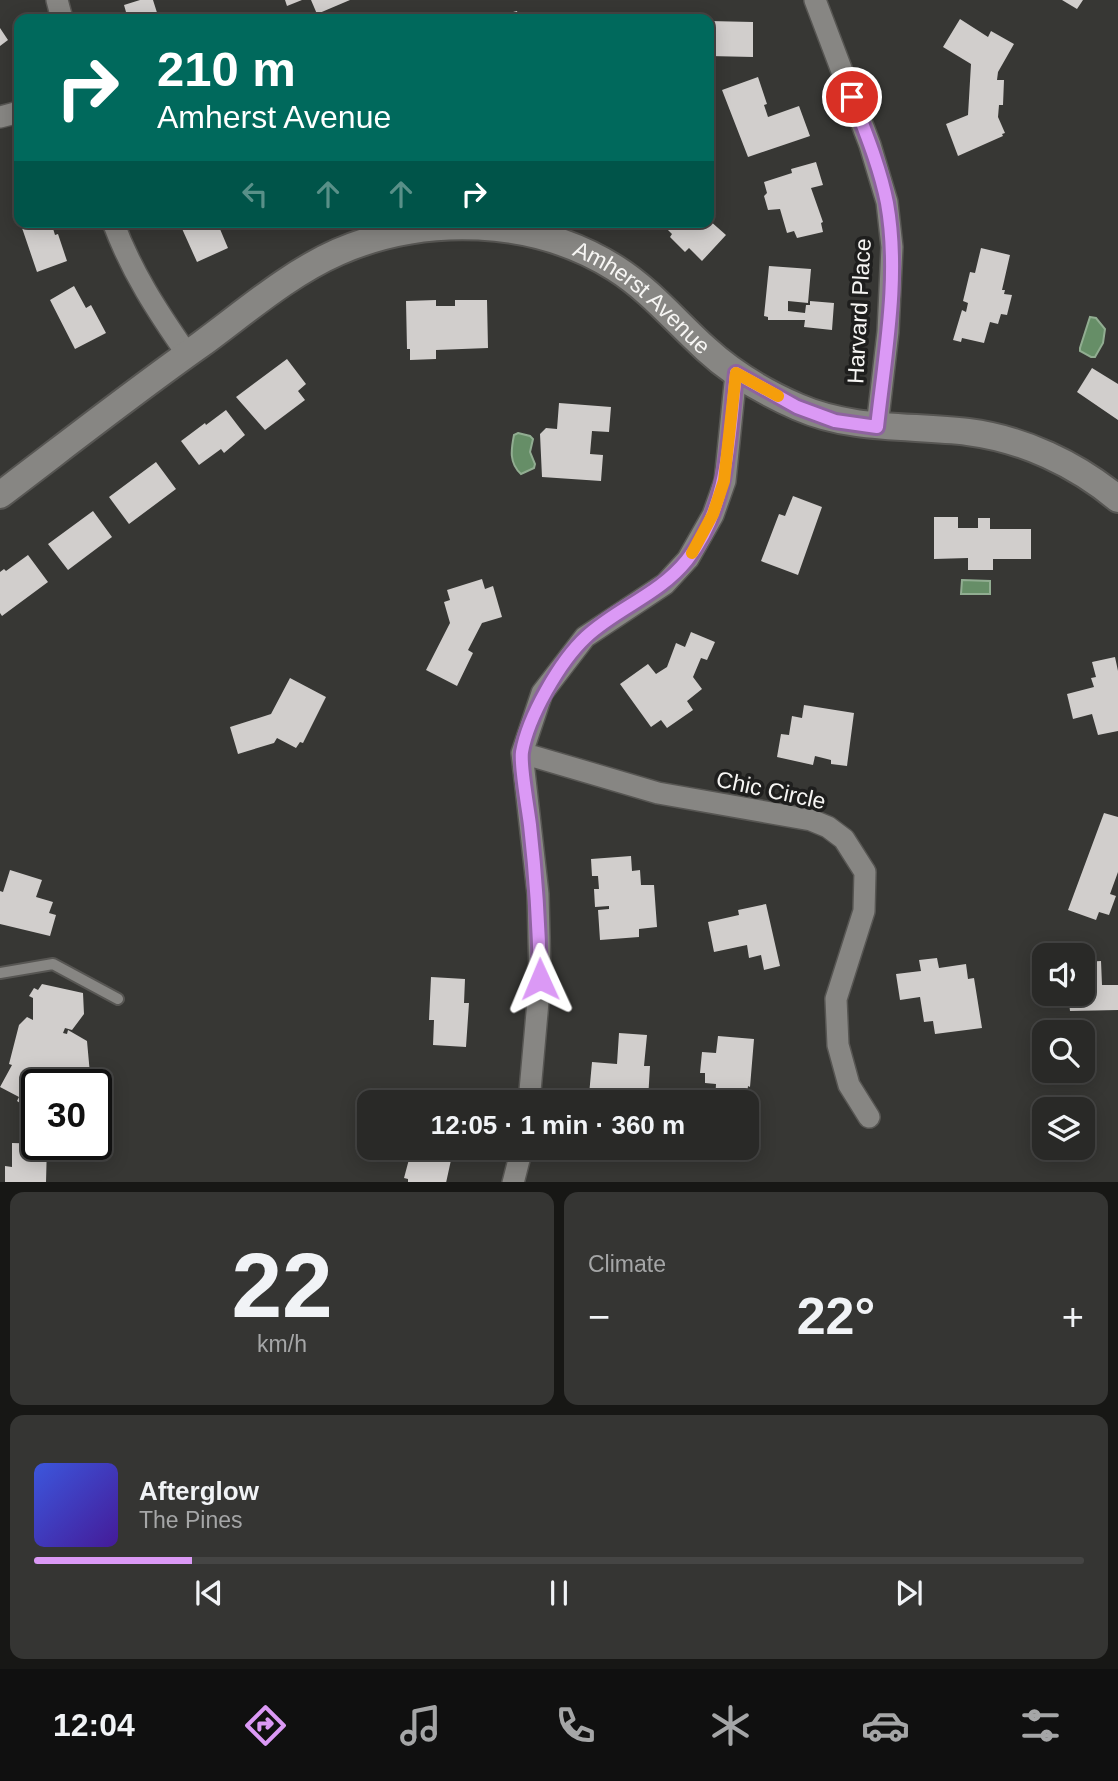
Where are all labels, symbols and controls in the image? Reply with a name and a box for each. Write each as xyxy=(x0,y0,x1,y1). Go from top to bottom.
icon: right xyxy=(42,42,133,133)
text: 210 m xyxy=(157,42,296,96)
pin xyxy=(822,67,882,127)
icon: arrive xyxy=(833,78,871,116)
text: Amherst Avenue xyxy=(157,99,391,135)
icon: left xyxy=(236,175,274,213)
icon: ahead xyxy=(309,175,347,213)
icon: ahead xyxy=(382,175,420,213)
icon: right xyxy=(455,175,493,213)
street label: Amherst Avenue xyxy=(570,235,716,359)
street label: Harvard Place xyxy=(842,238,876,384)
street label: Chic Circle xyxy=(714,766,828,814)
position arrow xyxy=(503,942,577,1016)
map controls xyxy=(1032,943,1095,1160)
button: sound xyxy=(1032,943,1095,1006)
button: search xyxy=(1032,1020,1095,1083)
speed limit sign: 30 xyxy=(21,1069,112,1160)
button: layers xyxy=(1032,1097,1095,1160)
text: 12:05 · 1 min · 360 m xyxy=(431,1110,685,1140)
text: 22 xyxy=(231,1235,333,1336)
text: Climate xyxy=(588,1251,666,1277)
text: 22° xyxy=(797,1287,875,1345)
text: − xyxy=(588,1296,610,1338)
text: + xyxy=(1062,1296,1084,1338)
text: km/h xyxy=(257,1331,307,1357)
text: Afterglow xyxy=(139,1476,259,1506)
text: The Pines xyxy=(139,1507,243,1533)
icon: previous xyxy=(190,1574,228,1612)
icon: pause xyxy=(540,1574,578,1612)
icon: next xyxy=(890,1574,928,1612)
icon: directions xyxy=(241,1701,290,1750)
icon: music xyxy=(396,1701,445,1750)
icon: phone xyxy=(551,1701,600,1750)
icon: climate xyxy=(706,1701,755,1750)
icon: car xyxy=(861,1701,910,1750)
icon: filters xyxy=(1016,1701,1065,1750)
text: 12:04 xyxy=(53,1707,135,1743)

